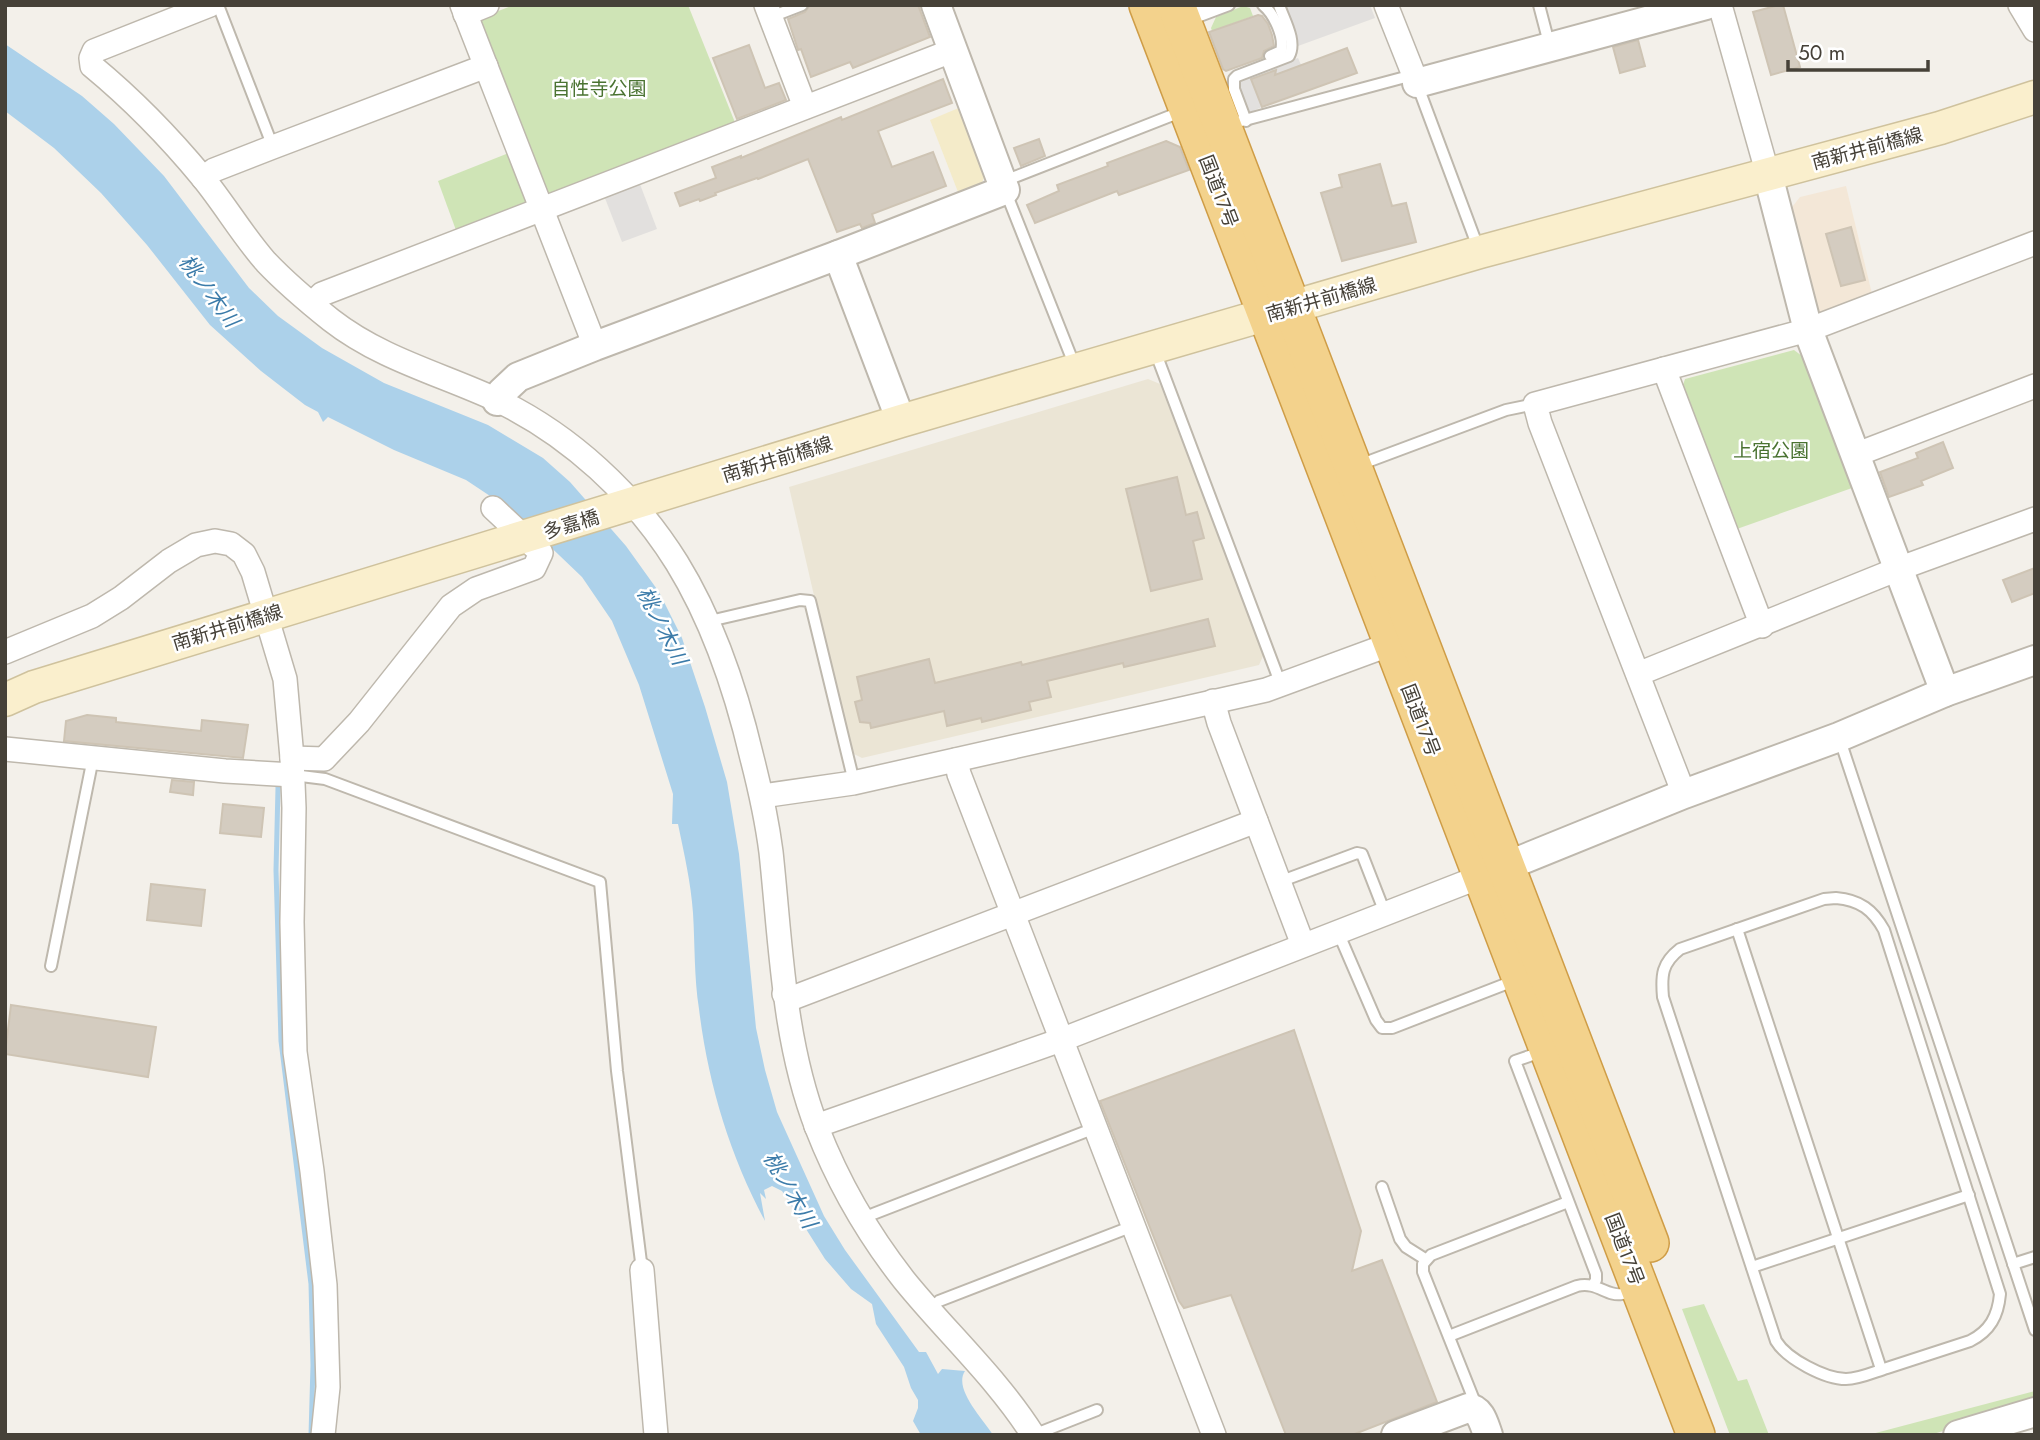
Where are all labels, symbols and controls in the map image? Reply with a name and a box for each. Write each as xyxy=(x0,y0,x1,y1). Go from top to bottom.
scale bar xyxy=(1788,28,1928,72)
text: 50 m xyxy=(1798,38,1845,68)
park label: 自性寺公園 xyxy=(551,75,647,102)
street label: 南新井前橋線 xyxy=(1809,121,1926,176)
street label: 国道17号 xyxy=(1192,151,1245,231)
water label: 桃ノ木川 xyxy=(172,248,247,335)
street label: 南新井前橋線 xyxy=(1263,271,1380,328)
street label: 南新井前橋線 xyxy=(719,430,836,489)
park label: 上宿公園 xyxy=(1733,437,1809,464)
street label: 多嘉橋 xyxy=(540,503,602,546)
water label: 桃ノ木川 xyxy=(630,582,695,672)
street label: 南新井前橋線 xyxy=(169,598,286,657)
street label: 国道17号 xyxy=(1394,680,1447,760)
water label: 桃ノ木川 xyxy=(756,1146,825,1236)
street label: 国道17号 xyxy=(1598,1209,1651,1289)

